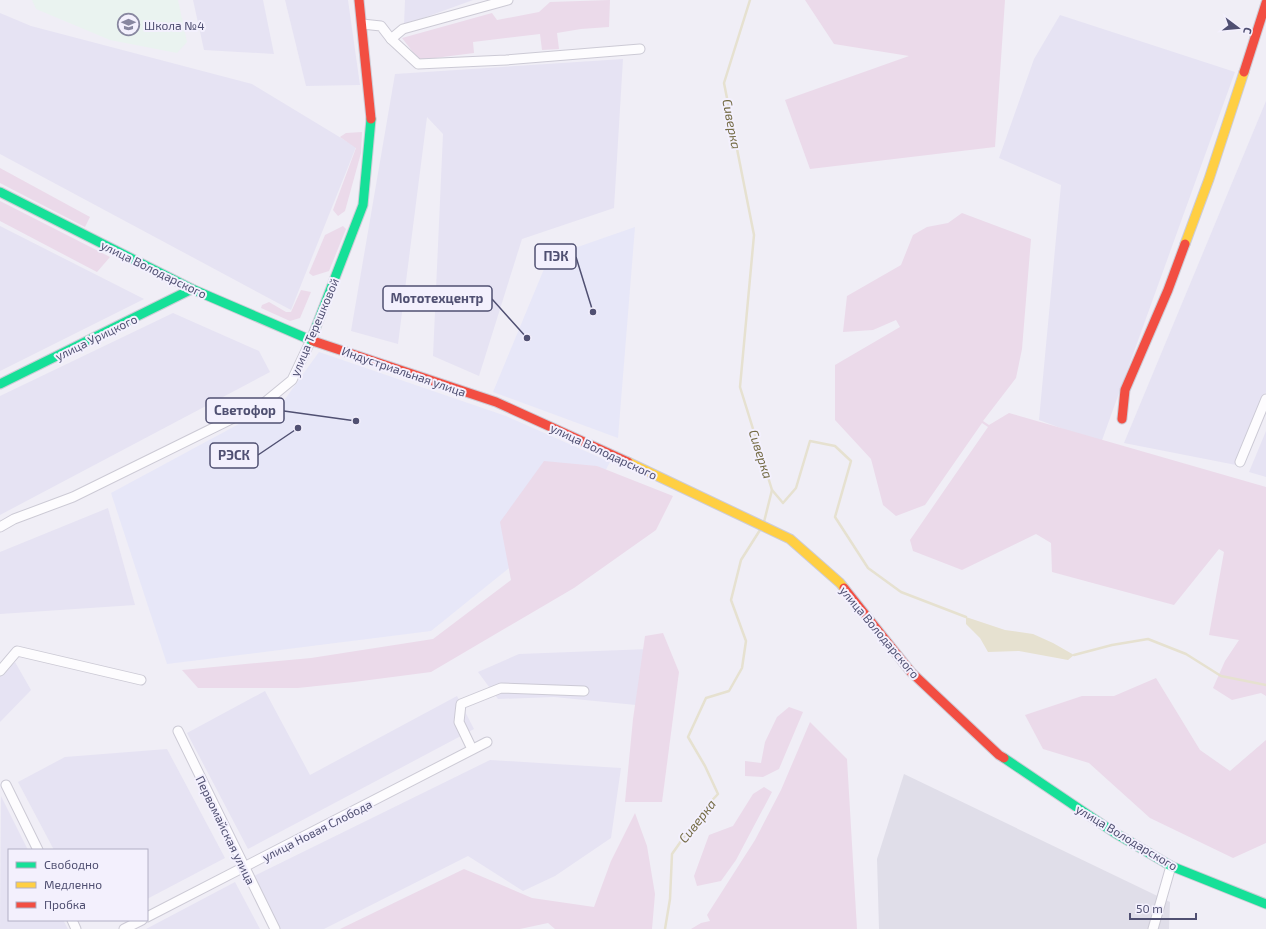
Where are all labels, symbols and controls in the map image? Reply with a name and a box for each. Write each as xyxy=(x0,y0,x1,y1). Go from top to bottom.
north arrow xyxy=(1218,8,1258,48)
school or university icon: Школа №4 xyxy=(115,12,141,38)
place label: Школа №4 xyxy=(144,18,205,32)
text: С xyxy=(1241,26,1255,36)
water label: Сиверка xyxy=(719,98,745,150)
street label: улица Володарского xyxy=(98,237,209,302)
callout: ПЭК xyxy=(535,244,576,269)
text: ПЭК xyxy=(543,248,569,264)
street label: улица Терешковой xyxy=(287,276,342,379)
callout: Мототехцентр xyxy=(383,286,492,311)
text: Мототехцентр xyxy=(391,290,484,306)
street label: улица Урицкого xyxy=(53,311,140,364)
street label: Индустриальная улица xyxy=(340,343,468,400)
callout: Светофор xyxy=(206,398,284,423)
text: Светофор xyxy=(214,402,276,418)
street label: улица Володарского xyxy=(548,420,660,483)
water label: Сиверка xyxy=(746,427,776,481)
callout: РЭСК xyxy=(210,443,258,468)
text: РЭСК xyxy=(218,447,251,463)
street label: улица Володарского xyxy=(837,583,923,682)
street label: Первомайская улица xyxy=(193,773,258,887)
street label: улица Новая Слобода xyxy=(260,796,375,865)
water label: Сиверка xyxy=(675,796,719,846)
street label: улица Володарского xyxy=(1073,801,1180,874)
legend xyxy=(8,849,148,921)
text: Свободно xyxy=(44,857,99,871)
text: Медленно xyxy=(44,877,102,891)
scale bar xyxy=(1130,895,1196,921)
text: Пробка xyxy=(44,897,86,911)
text: 50 m xyxy=(1136,901,1163,915)

